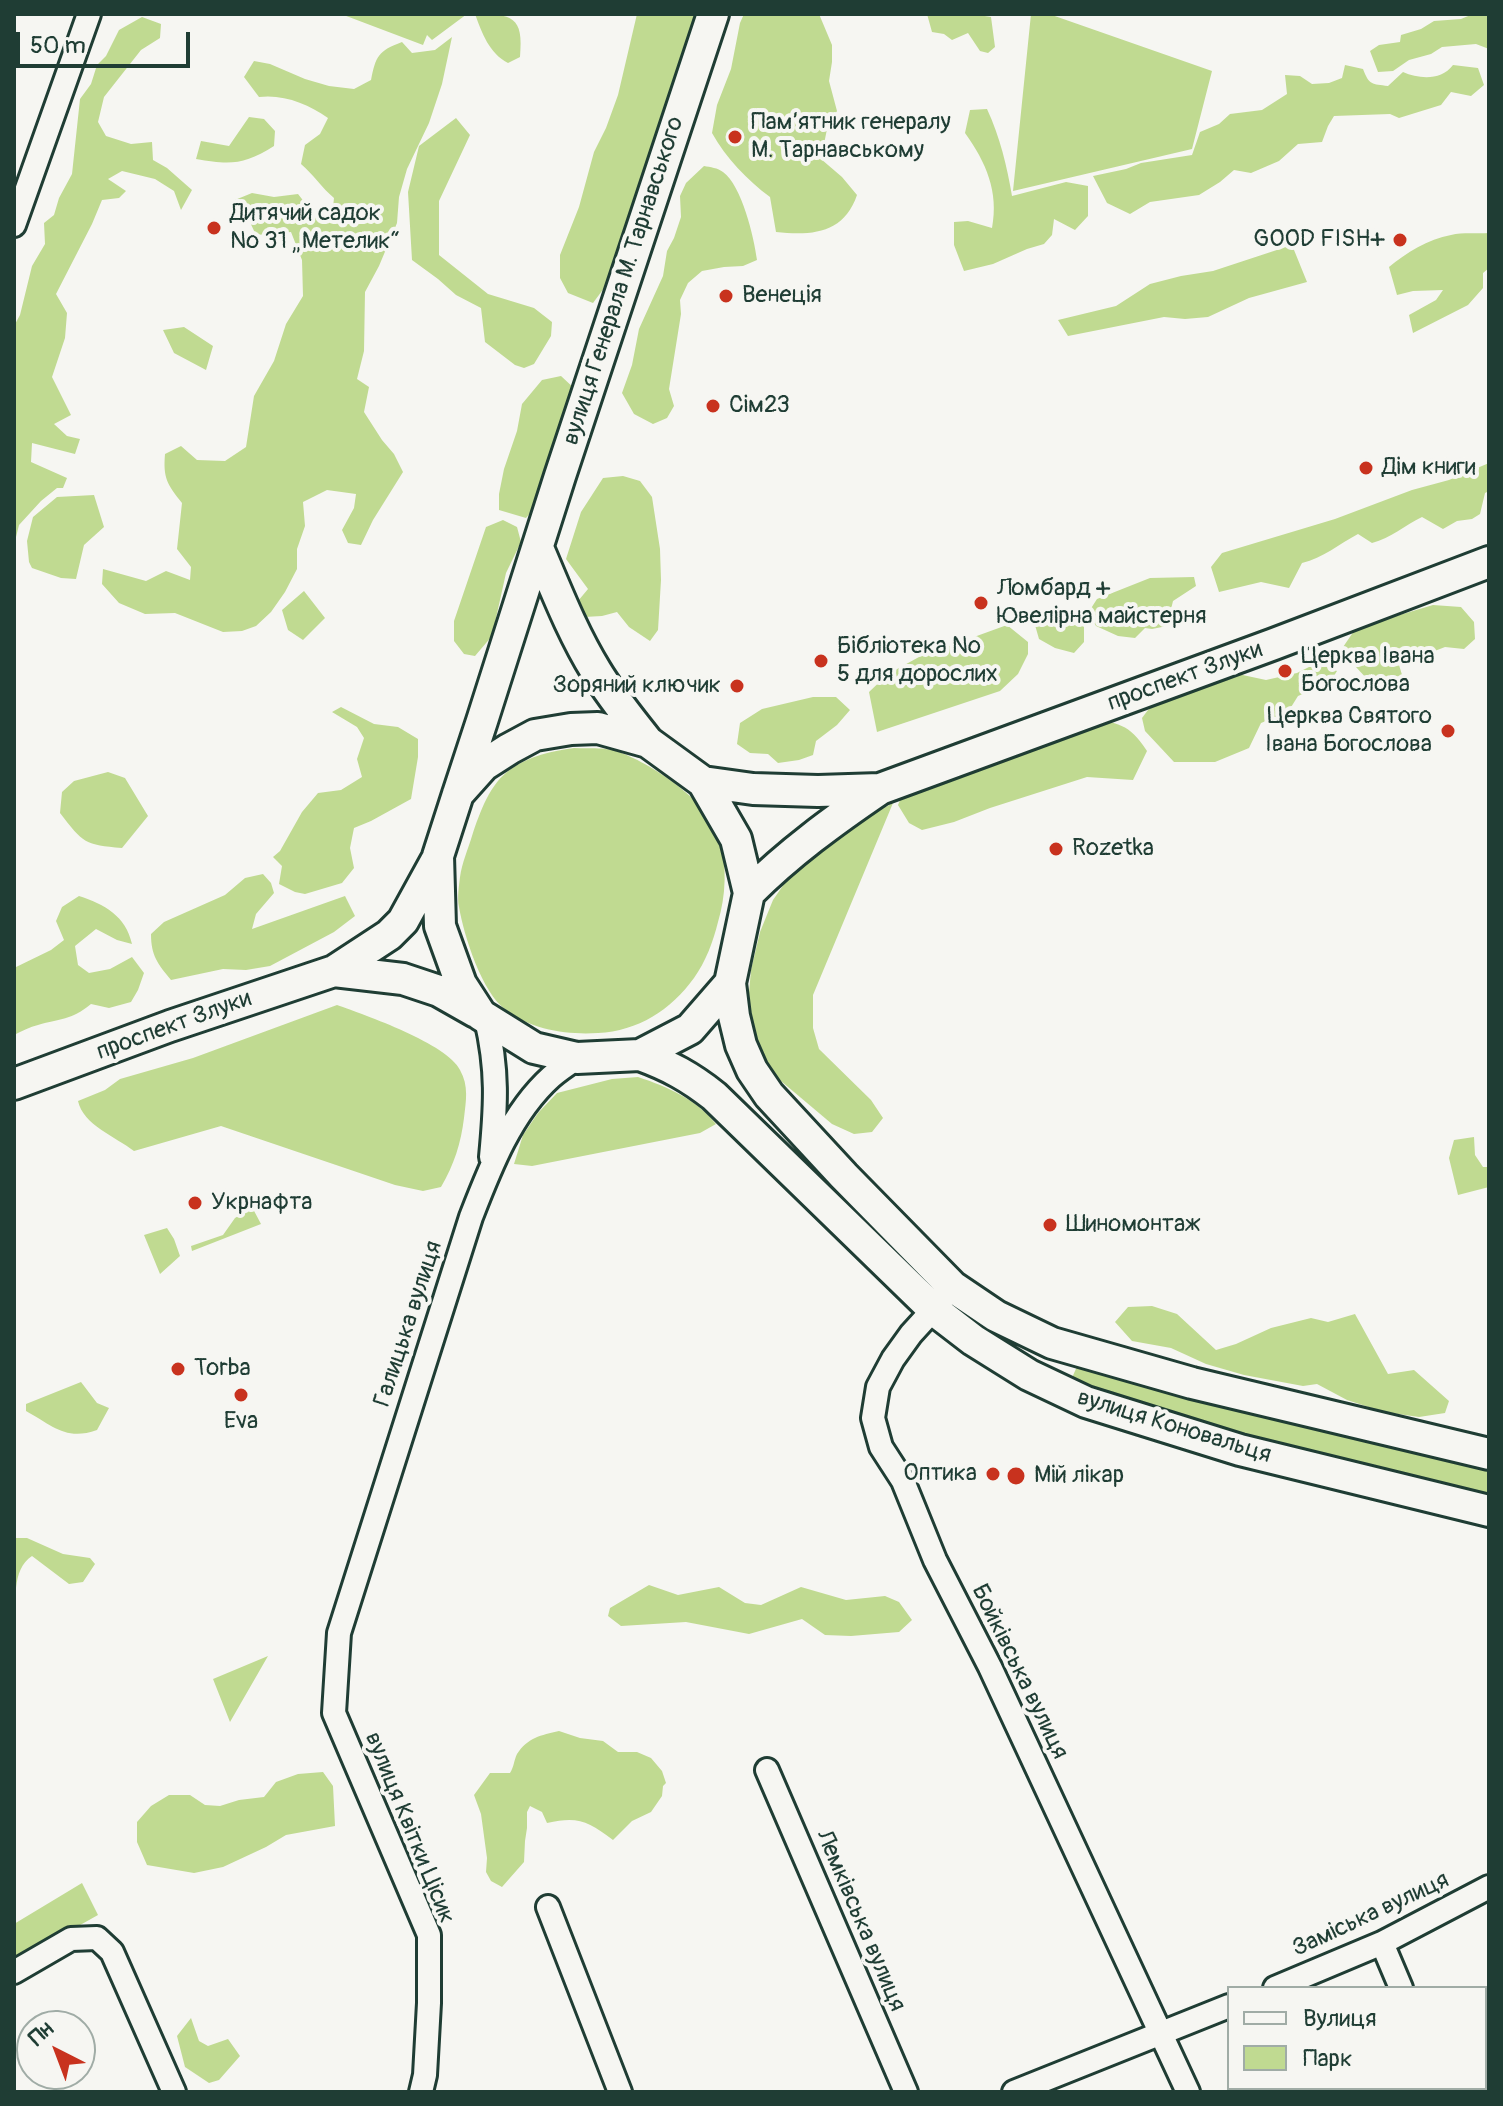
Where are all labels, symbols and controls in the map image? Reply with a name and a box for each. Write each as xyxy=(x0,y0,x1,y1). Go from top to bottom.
scale bar xyxy=(20,16,194,66)
text: 50 m xyxy=(30,31,86,60)
place label: Пам’ятник генералу М. Тарнавському xyxy=(751,109,951,165)
street label: вулиця Генерала М. Тарнавського xyxy=(557,113,691,449)
marker: Пам’ятник генералу М. Тарнавському xyxy=(726,128,744,146)
place label: Дитячий садок № 31 „Метелик“ xyxy=(230,200,400,256)
marker: Дитячий садок № 31 „Метелик“ xyxy=(205,219,223,237)
place label: GOOD FISH+ xyxy=(1253,226,1384,254)
marker: GOOD FISH+ xyxy=(1391,231,1409,249)
place label: Венеція xyxy=(742,282,822,310)
marker: Венеція xyxy=(717,287,735,305)
place label: Сім23 xyxy=(729,392,790,420)
marker: Сім23 xyxy=(704,397,722,415)
place label: Дім книги xyxy=(1382,454,1476,482)
marker: Дім книги xyxy=(1357,459,1375,477)
place label: Ломбард + Ювелірна майстерня xyxy=(997,575,1207,631)
marker: Ломбард + Ювелірна майстерня xyxy=(972,594,990,612)
place label: Бібліотека № 5 для дорослих xyxy=(837,633,998,689)
street label: проспект Злуки xyxy=(1104,636,1266,718)
place label: Церква Івана Богослова xyxy=(1301,643,1435,699)
marker: Бібліотека № 5 для дорослих xyxy=(812,652,830,670)
marker: Церква Івана Богослова xyxy=(1276,662,1294,680)
place label: Зоряний ключик xyxy=(553,672,721,700)
marker: Зоряний ключик xyxy=(728,677,746,695)
place label: Церква Святого Івана Богослова xyxy=(1265,703,1432,759)
marker: Церква Святого Івана Богослова xyxy=(1439,722,1457,740)
place label: Rozetka xyxy=(1072,835,1154,863)
marker: Rozetka xyxy=(1047,840,1065,858)
street label: проспект Злуки xyxy=(93,985,255,1067)
place label: Укрнафта xyxy=(211,1189,312,1217)
marker: Укрнафта xyxy=(186,1194,204,1212)
place label: Шиномонтаж xyxy=(1066,1211,1200,1239)
marker: Шиномонтаж xyxy=(1041,1216,1059,1234)
street label: Галицька вулиця xyxy=(369,1238,449,1410)
place label: Torba xyxy=(194,1355,251,1383)
marker: Torba xyxy=(169,1360,187,1378)
street label: вулиця Коновальця xyxy=(1073,1384,1275,1470)
marker: Eva xyxy=(232,1386,250,1404)
place label: Eva xyxy=(224,1408,258,1436)
place label: Оптика xyxy=(903,1460,977,1488)
place label: Мій лікар xyxy=(1034,1462,1124,1490)
marker: Оптика xyxy=(984,1465,1002,1483)
marker: Мій лікар xyxy=(1005,1465,1027,1487)
street label: Бойківська вулиця xyxy=(964,1580,1074,1764)
street label: вулиця Квітки Цісик xyxy=(358,1728,460,1928)
street label: Лемківська вулиця xyxy=(809,1826,911,2016)
street label: Заміська вулиця xyxy=(1288,1866,1454,1964)
legend xyxy=(1227,1986,1487,2090)
text: Вулиця xyxy=(1303,2004,1376,2033)
north arrow xyxy=(16,2010,96,2090)
text: Пн xyxy=(23,2015,60,2052)
text: Парк xyxy=(1303,2044,1352,2073)

